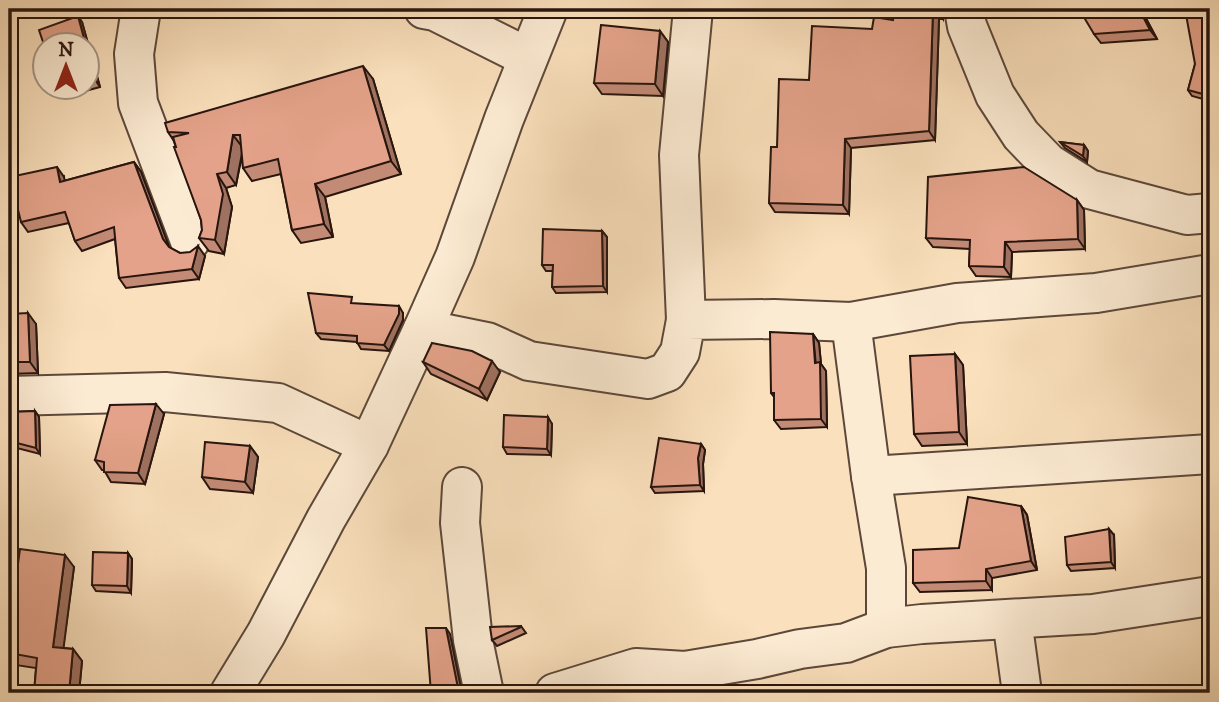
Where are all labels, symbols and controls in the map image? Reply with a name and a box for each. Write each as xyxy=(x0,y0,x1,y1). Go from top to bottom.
north arrow xyxy=(32,32,102,102)
text: N xyxy=(58,39,74,62)

